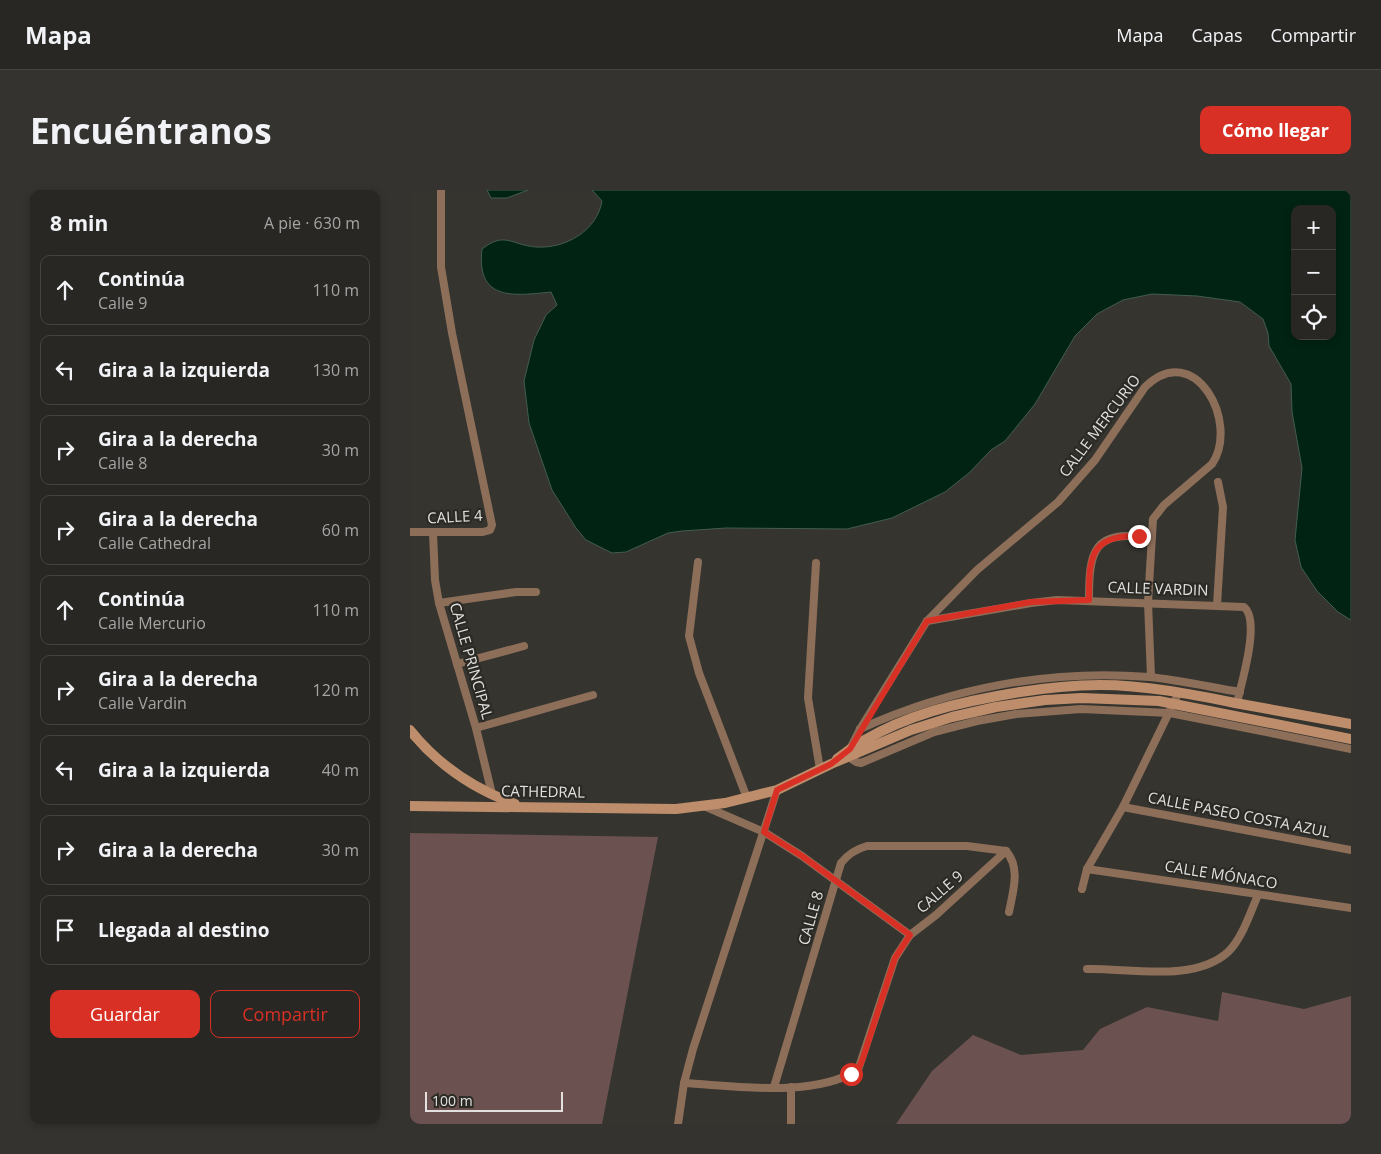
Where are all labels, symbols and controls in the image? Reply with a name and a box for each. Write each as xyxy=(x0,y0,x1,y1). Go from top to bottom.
text: Mapa xyxy=(25,18,92,51)
text: Mapa xyxy=(1116,23,1164,47)
text: Capas xyxy=(1192,23,1242,47)
text: Compartir xyxy=(1270,23,1356,47)
button: Cómo llegar xyxy=(1200,106,1351,154)
text: Encuéntranos xyxy=(30,107,272,154)
map controls xyxy=(1291,205,1336,340)
button: + xyxy=(1291,205,1336,250)
text: 8 min xyxy=(50,209,108,237)
text: A pie · 630 m xyxy=(264,212,360,234)
button: − xyxy=(1291,250,1336,295)
text: Continúa xyxy=(98,266,185,292)
icon: ahead xyxy=(51,276,79,304)
text: 110 m xyxy=(313,279,359,301)
text: Calle 9 xyxy=(98,292,147,314)
button: locate xyxy=(1291,295,1336,340)
icon: left xyxy=(51,356,79,384)
text: Gira a la izquierda xyxy=(98,357,270,383)
text: 130 m xyxy=(313,359,359,381)
street label: CALLE MERCURIO xyxy=(1054,370,1144,481)
text: Gira a la derecha xyxy=(98,426,258,452)
icon: right xyxy=(51,436,79,464)
text: 30 m xyxy=(322,439,359,461)
text: Calle 8 xyxy=(98,452,147,474)
street label: CALLE 4 xyxy=(427,505,484,527)
text: Gira a la derecha xyxy=(98,506,258,532)
icon: right xyxy=(51,516,79,544)
text: 60 m xyxy=(322,519,359,541)
route end xyxy=(1128,525,1151,548)
text: Calle Cathedral xyxy=(98,532,211,554)
street label: CALLE VARDIN xyxy=(1107,576,1209,600)
text: Continúa xyxy=(98,586,185,612)
icon: ahead xyxy=(51,596,79,624)
text: 110 m xyxy=(313,599,359,621)
street label: CALLE PRINCIPAL xyxy=(446,600,498,722)
text: Calle Mercurio xyxy=(98,612,206,634)
text: Gira a la derecha xyxy=(98,666,258,692)
icon: right xyxy=(51,676,79,704)
text: 120 m xyxy=(313,679,359,701)
text: Calle Vardin xyxy=(98,692,187,714)
icon: left xyxy=(51,756,79,784)
text: Gira a la izquierda xyxy=(98,757,270,783)
text: 40 m xyxy=(322,759,359,781)
street label: CATHEDRAL xyxy=(501,780,585,802)
street label: CALLE PASEO COSTA AZUL xyxy=(1146,787,1332,842)
icon: right xyxy=(51,836,79,864)
text: Gira a la derecha xyxy=(98,837,258,863)
text: 30 m xyxy=(322,839,359,861)
street label: CALLE MÓNACO xyxy=(1163,855,1279,893)
street label: CALLE 9 xyxy=(912,866,967,917)
street label: CALLE 8 xyxy=(793,888,827,947)
icon: arrive xyxy=(51,916,79,944)
text: Llegada al destino xyxy=(98,917,270,943)
button: Guardar xyxy=(50,990,200,1038)
button: Compartir xyxy=(210,990,360,1038)
route start xyxy=(840,1063,863,1086)
scale bar xyxy=(425,1089,562,1112)
text: 100 m xyxy=(432,1091,473,1110)

